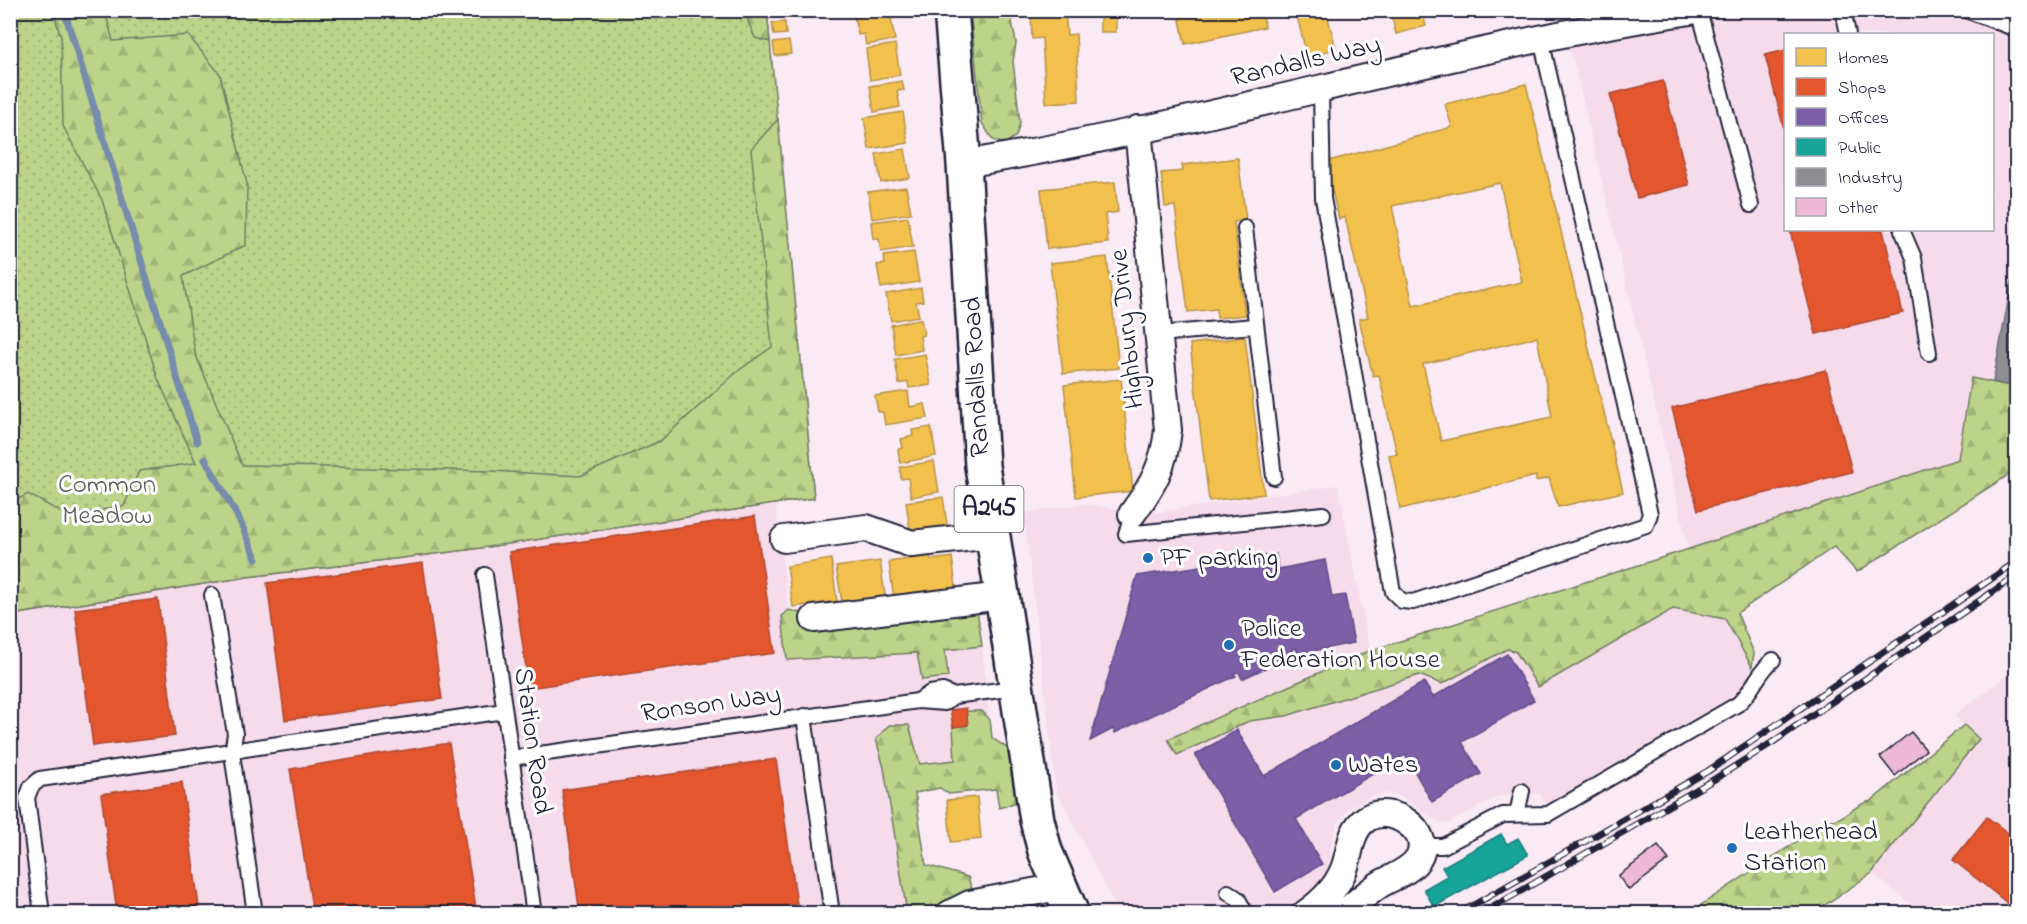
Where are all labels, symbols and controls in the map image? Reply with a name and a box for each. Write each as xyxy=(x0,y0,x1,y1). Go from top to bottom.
street label: Randalls Way xyxy=(1227,26,1385,98)
legend xyxy=(1784,33,1994,231)
text: Homes xyxy=(1838,46,1889,72)
text: Shops xyxy=(1838,76,1886,102)
text: Offices xyxy=(1838,106,1889,132)
text: Public xyxy=(1838,136,1881,162)
text: Industry xyxy=(1838,166,1902,192)
text: Other xyxy=(1838,196,1878,222)
street label: Highbury Drive xyxy=(1100,246,1156,411)
street label: Randalls Road xyxy=(953,296,1001,458)
park label: Common Meadow xyxy=(58,466,156,536)
road number: A245 xyxy=(954,486,1024,532)
place label: PF parking xyxy=(1160,539,1278,578)
marker: PF parking xyxy=(1141,551,1155,565)
place label: Police Federation House xyxy=(1240,610,1441,680)
marker: Police Federation House xyxy=(1222,638,1236,652)
street label: Station Road xyxy=(502,665,562,817)
street label: Ronson Way xyxy=(639,676,783,734)
place label: Wates xyxy=(1348,746,1418,785)
marker: Wates xyxy=(1329,758,1343,772)
place label: Leatherhead Station xyxy=(1744,813,1878,883)
marker: Leatherhead Station xyxy=(1725,841,1739,855)

